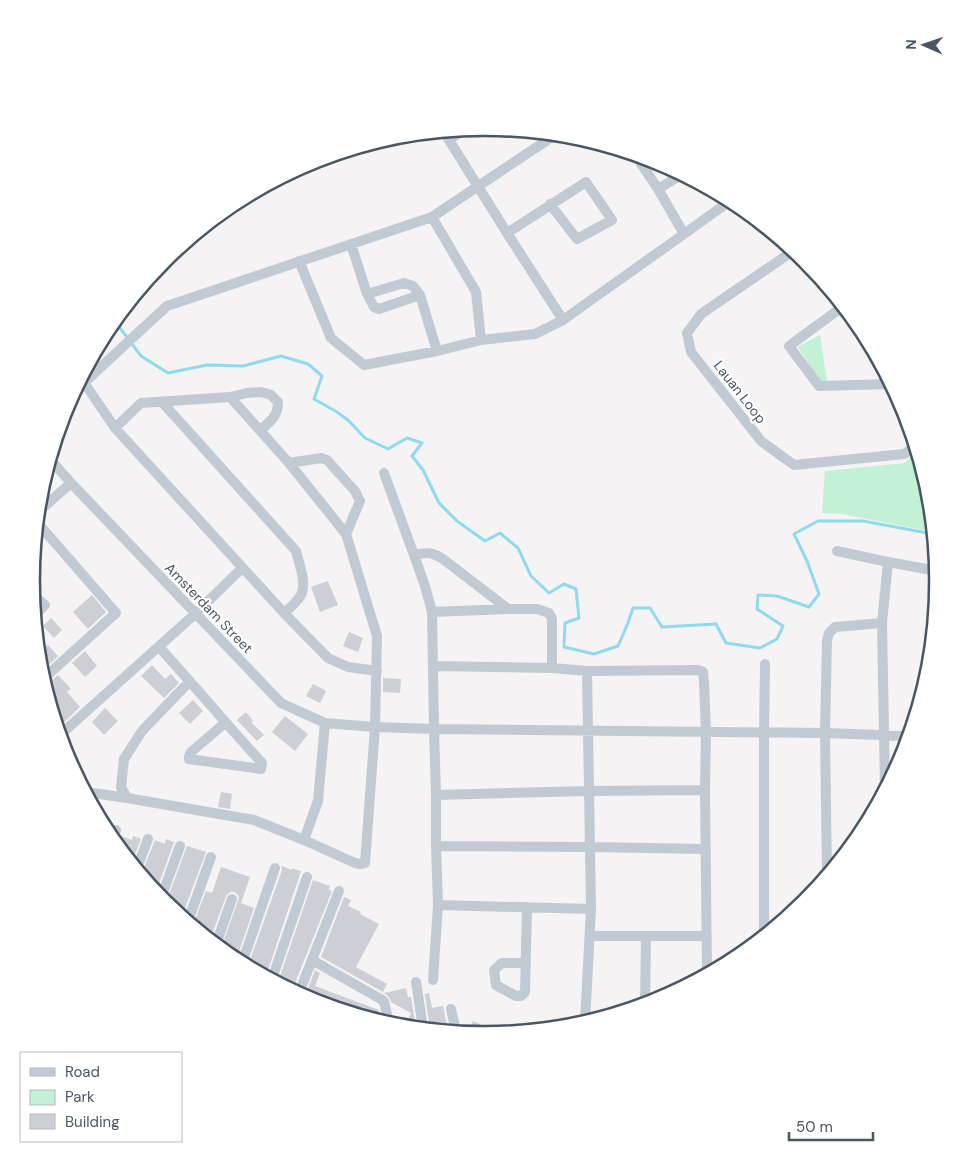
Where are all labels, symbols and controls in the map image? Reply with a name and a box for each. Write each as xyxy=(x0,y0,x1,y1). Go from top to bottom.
north arrow xyxy=(899,20,949,70)
text: N xyxy=(902,39,920,50)
street label: Lauan Loop xyxy=(710,357,770,427)
street label: Amsterdam Street xyxy=(161,559,257,657)
legend xyxy=(20,1052,182,1142)
text: Road xyxy=(65,1062,100,1082)
text: Park xyxy=(65,1087,95,1107)
scale bar xyxy=(789,1110,873,1142)
text: Building xyxy=(65,1112,120,1132)
text: 50 m xyxy=(796,1117,833,1137)

